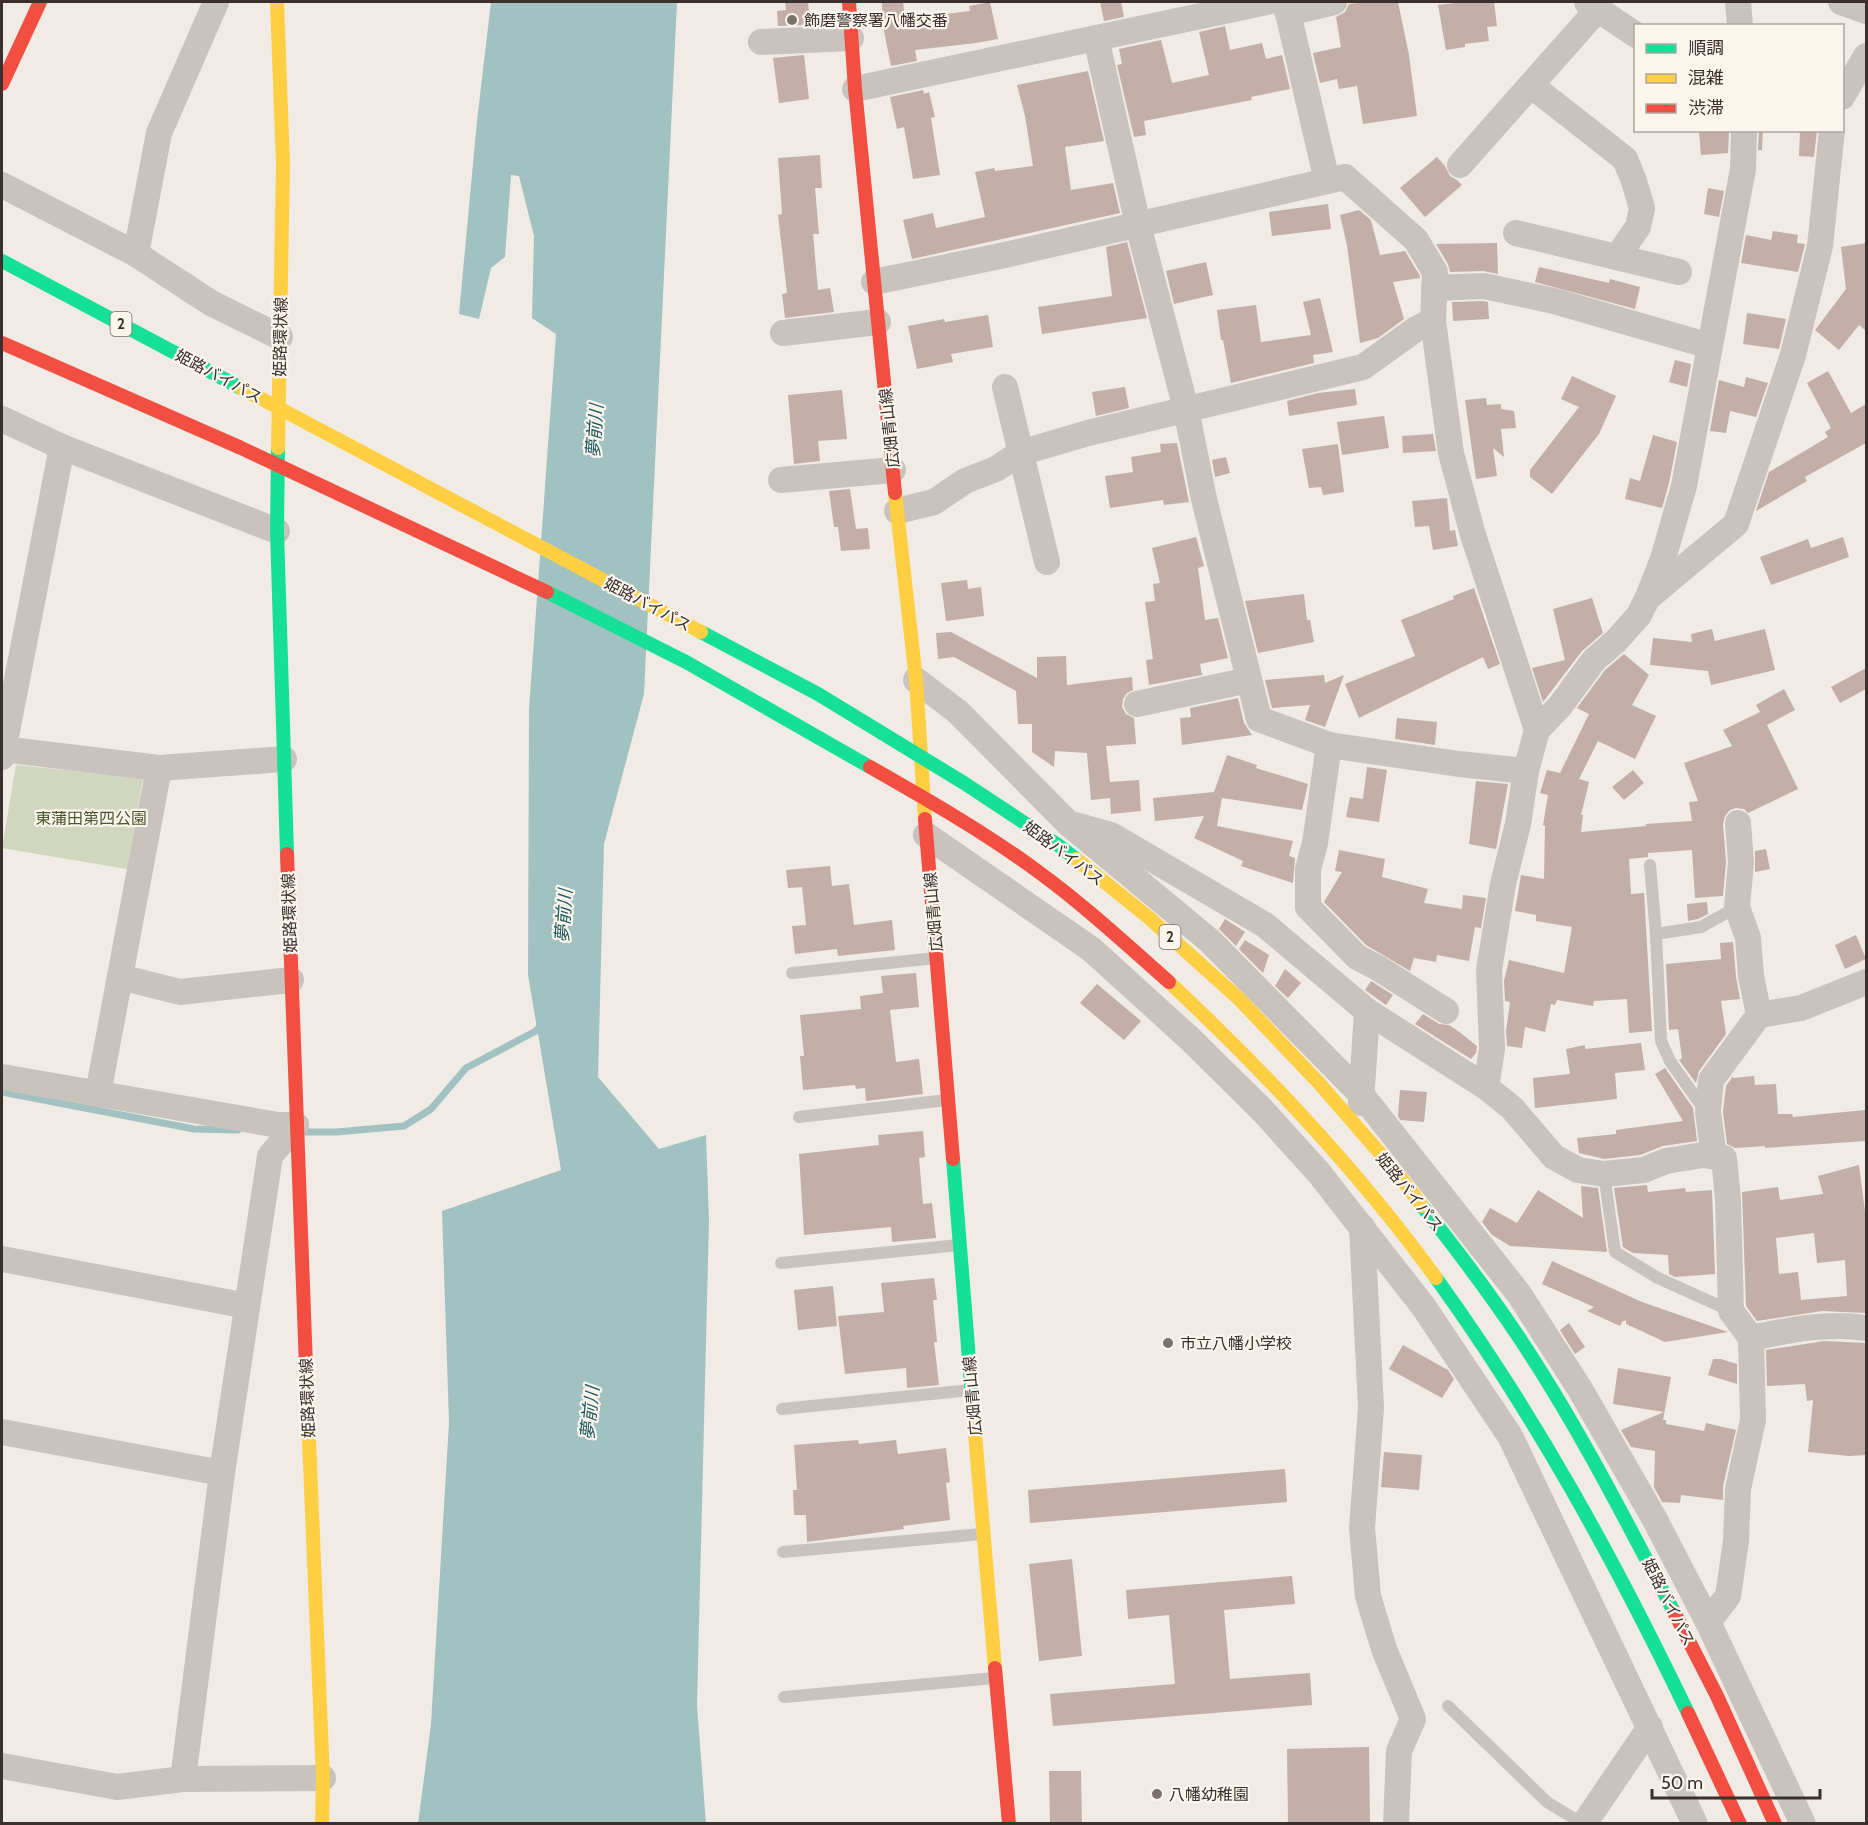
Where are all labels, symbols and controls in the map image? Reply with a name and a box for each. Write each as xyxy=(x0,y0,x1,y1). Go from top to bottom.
place label: 飾磨警察署八幡交番 xyxy=(804,11,948,30)
marker: 飾磨警察署八幡交番 xyxy=(785,13,799,27)
legend xyxy=(1634,24,1844,132)
text: 順調 xyxy=(1688,37,1724,59)
text: 混雑 xyxy=(1688,67,1724,89)
text: 渋滞 xyxy=(1688,97,1724,119)
street label: 姫路環状線 xyxy=(270,297,291,377)
road number: 2 xyxy=(110,312,132,336)
street label: 姫路バイパス xyxy=(172,346,265,407)
street label: 広畑青山線 xyxy=(876,387,903,469)
water label: 夢前川 xyxy=(582,401,608,459)
street label: 姫路バイパス xyxy=(601,574,694,635)
park label: 東蒲田第四公園 xyxy=(35,809,147,828)
street label: 姫路バイパス xyxy=(1020,817,1108,890)
street label: 広畑青山線 xyxy=(921,871,946,953)
street label: 姫路環状線 xyxy=(279,873,300,953)
water label: 夢前川 xyxy=(551,886,577,944)
road number: 2 xyxy=(1160,925,1180,949)
street label: 姫路バイパス xyxy=(1372,1149,1447,1235)
place label: 市立八幡小学校 xyxy=(1180,1334,1292,1353)
marker: 市立八幡小学校 xyxy=(1161,1336,1175,1350)
street label: 広畑青山線 xyxy=(960,1355,985,1437)
street label: 姫路環状線 xyxy=(297,1358,318,1438)
water label: 夢前川 xyxy=(576,1383,604,1441)
street label: 姫路バイパス xyxy=(1638,1555,1699,1649)
scale bar xyxy=(1652,1762,1820,1800)
text: 50 m xyxy=(1661,1772,1703,1794)
place label: 八幡幼稚園 xyxy=(1169,1785,1249,1804)
marker: 八幡幼稚園 xyxy=(1150,1787,1164,1801)

